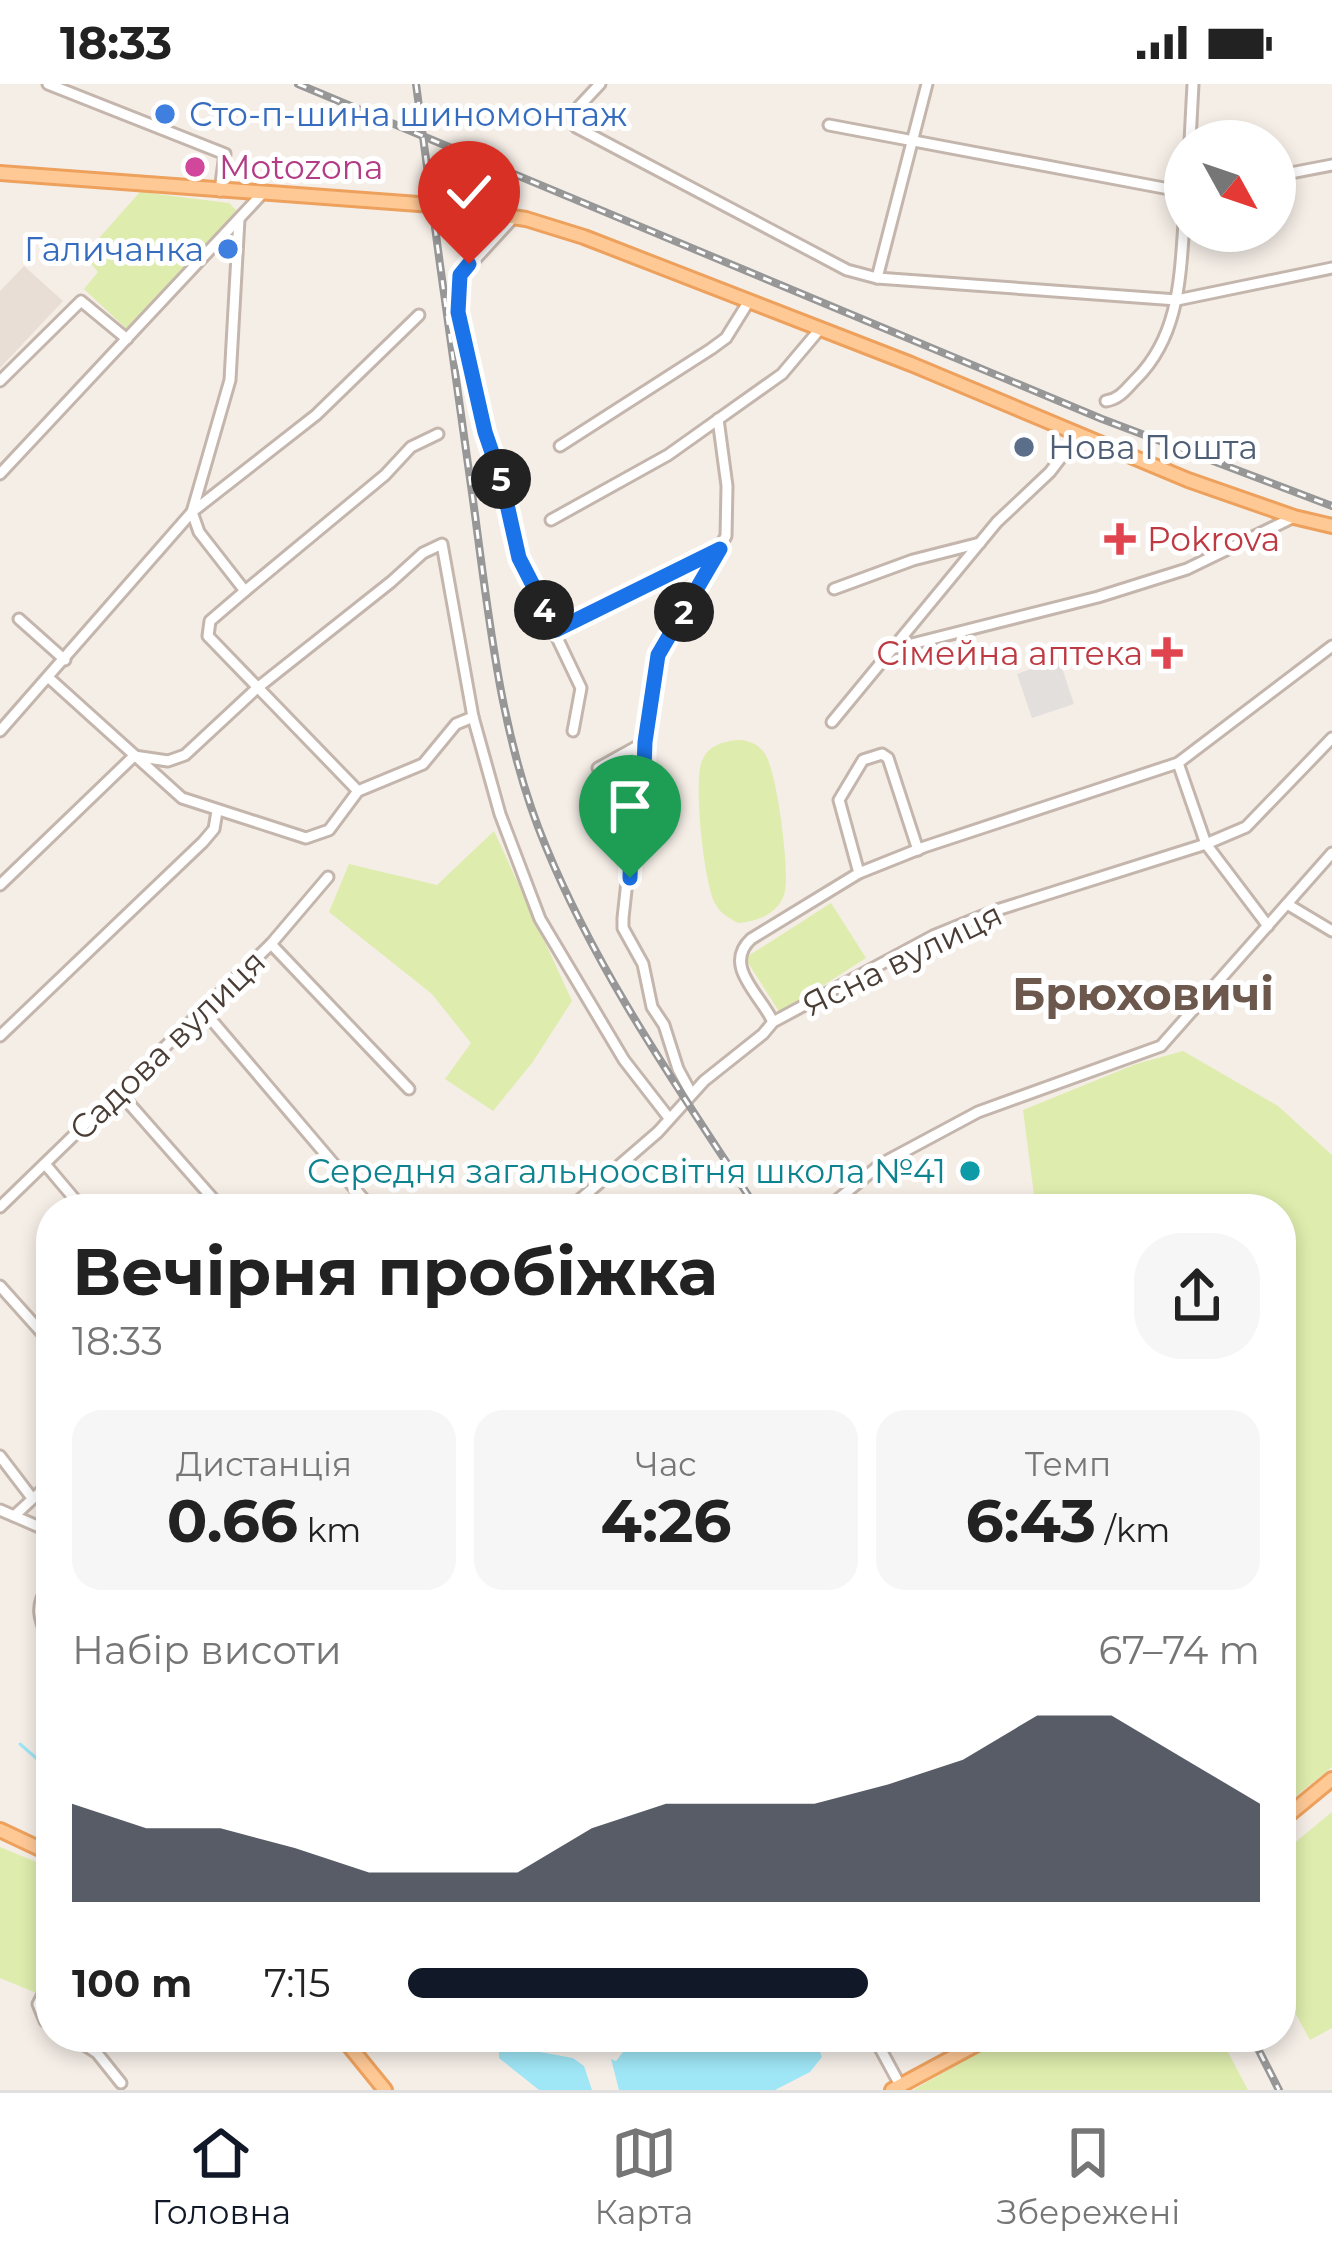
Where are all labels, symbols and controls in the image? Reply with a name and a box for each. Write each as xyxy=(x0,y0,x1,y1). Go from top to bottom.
text: 18:33 xyxy=(60,15,172,70)
place label: Сто-п-шина шиномонтаж xyxy=(189,94,627,134)
marker: Сто-п-шина шиномонтаж xyxy=(152,101,178,127)
north arrow xyxy=(1164,120,1296,252)
map controls xyxy=(1164,120,1296,252)
pin xyxy=(418,141,520,264)
place label: Motozona xyxy=(219,147,383,187)
marker: Motozona xyxy=(182,154,208,180)
icon: check xyxy=(436,159,502,225)
place label: Галичанка xyxy=(24,229,204,269)
marker: Галичанка xyxy=(215,236,241,262)
place label: Нова Пошта xyxy=(1048,427,1258,467)
marker: Нова Пошта xyxy=(1011,434,1037,460)
pin: 5 xyxy=(471,449,531,509)
text: 5 xyxy=(491,459,511,499)
place label: Pokrova xyxy=(1147,519,1280,559)
marker: Pokrova xyxy=(1104,523,1136,555)
pin: 4 xyxy=(514,580,574,640)
pin: 2 xyxy=(654,582,714,642)
text: 4 xyxy=(533,590,555,630)
text: 2 xyxy=(674,592,694,632)
place label: Сімейна аптека xyxy=(876,633,1143,673)
marker: Сімейна аптека xyxy=(1154,640,1180,666)
pin xyxy=(579,755,681,878)
icon: arrive xyxy=(597,773,663,839)
street label: Ясна вулиця xyxy=(796,894,1008,1024)
street label: Садова вулиця xyxy=(61,941,273,1149)
district label: Брюховичі xyxy=(1012,966,1274,1021)
place label: Середня загальноосвітня школа №41 xyxy=(307,1151,946,1191)
marker: Середня загальноосвітня школа №41 xyxy=(957,1158,983,1184)
text: Вечірня пробіжка xyxy=(72,1231,718,1312)
button: share xyxy=(1134,1233,1260,1359)
text: 18:33 xyxy=(72,1317,163,1365)
text: Дистанція xyxy=(176,1444,352,1484)
text: Час xyxy=(635,1444,697,1484)
text: Темп xyxy=(1025,1444,1111,1484)
text: 0.66 xyxy=(167,1484,298,1557)
text: 4:26 xyxy=(600,1484,732,1557)
text: 6:43 xyxy=(966,1484,1096,1557)
text: km xyxy=(298,1510,361,1550)
text: /km xyxy=(1096,1510,1170,1550)
text: Набір висоти xyxy=(72,1626,342,1674)
text: 67–74 m xyxy=(1099,1626,1260,1674)
text: 100 m xyxy=(72,1959,192,2007)
text: 7:15 xyxy=(264,1959,331,2007)
tab: Головна xyxy=(152,2120,291,2232)
tab: Карта xyxy=(594,2120,693,2232)
tab: Збережені xyxy=(997,2120,1180,2232)

